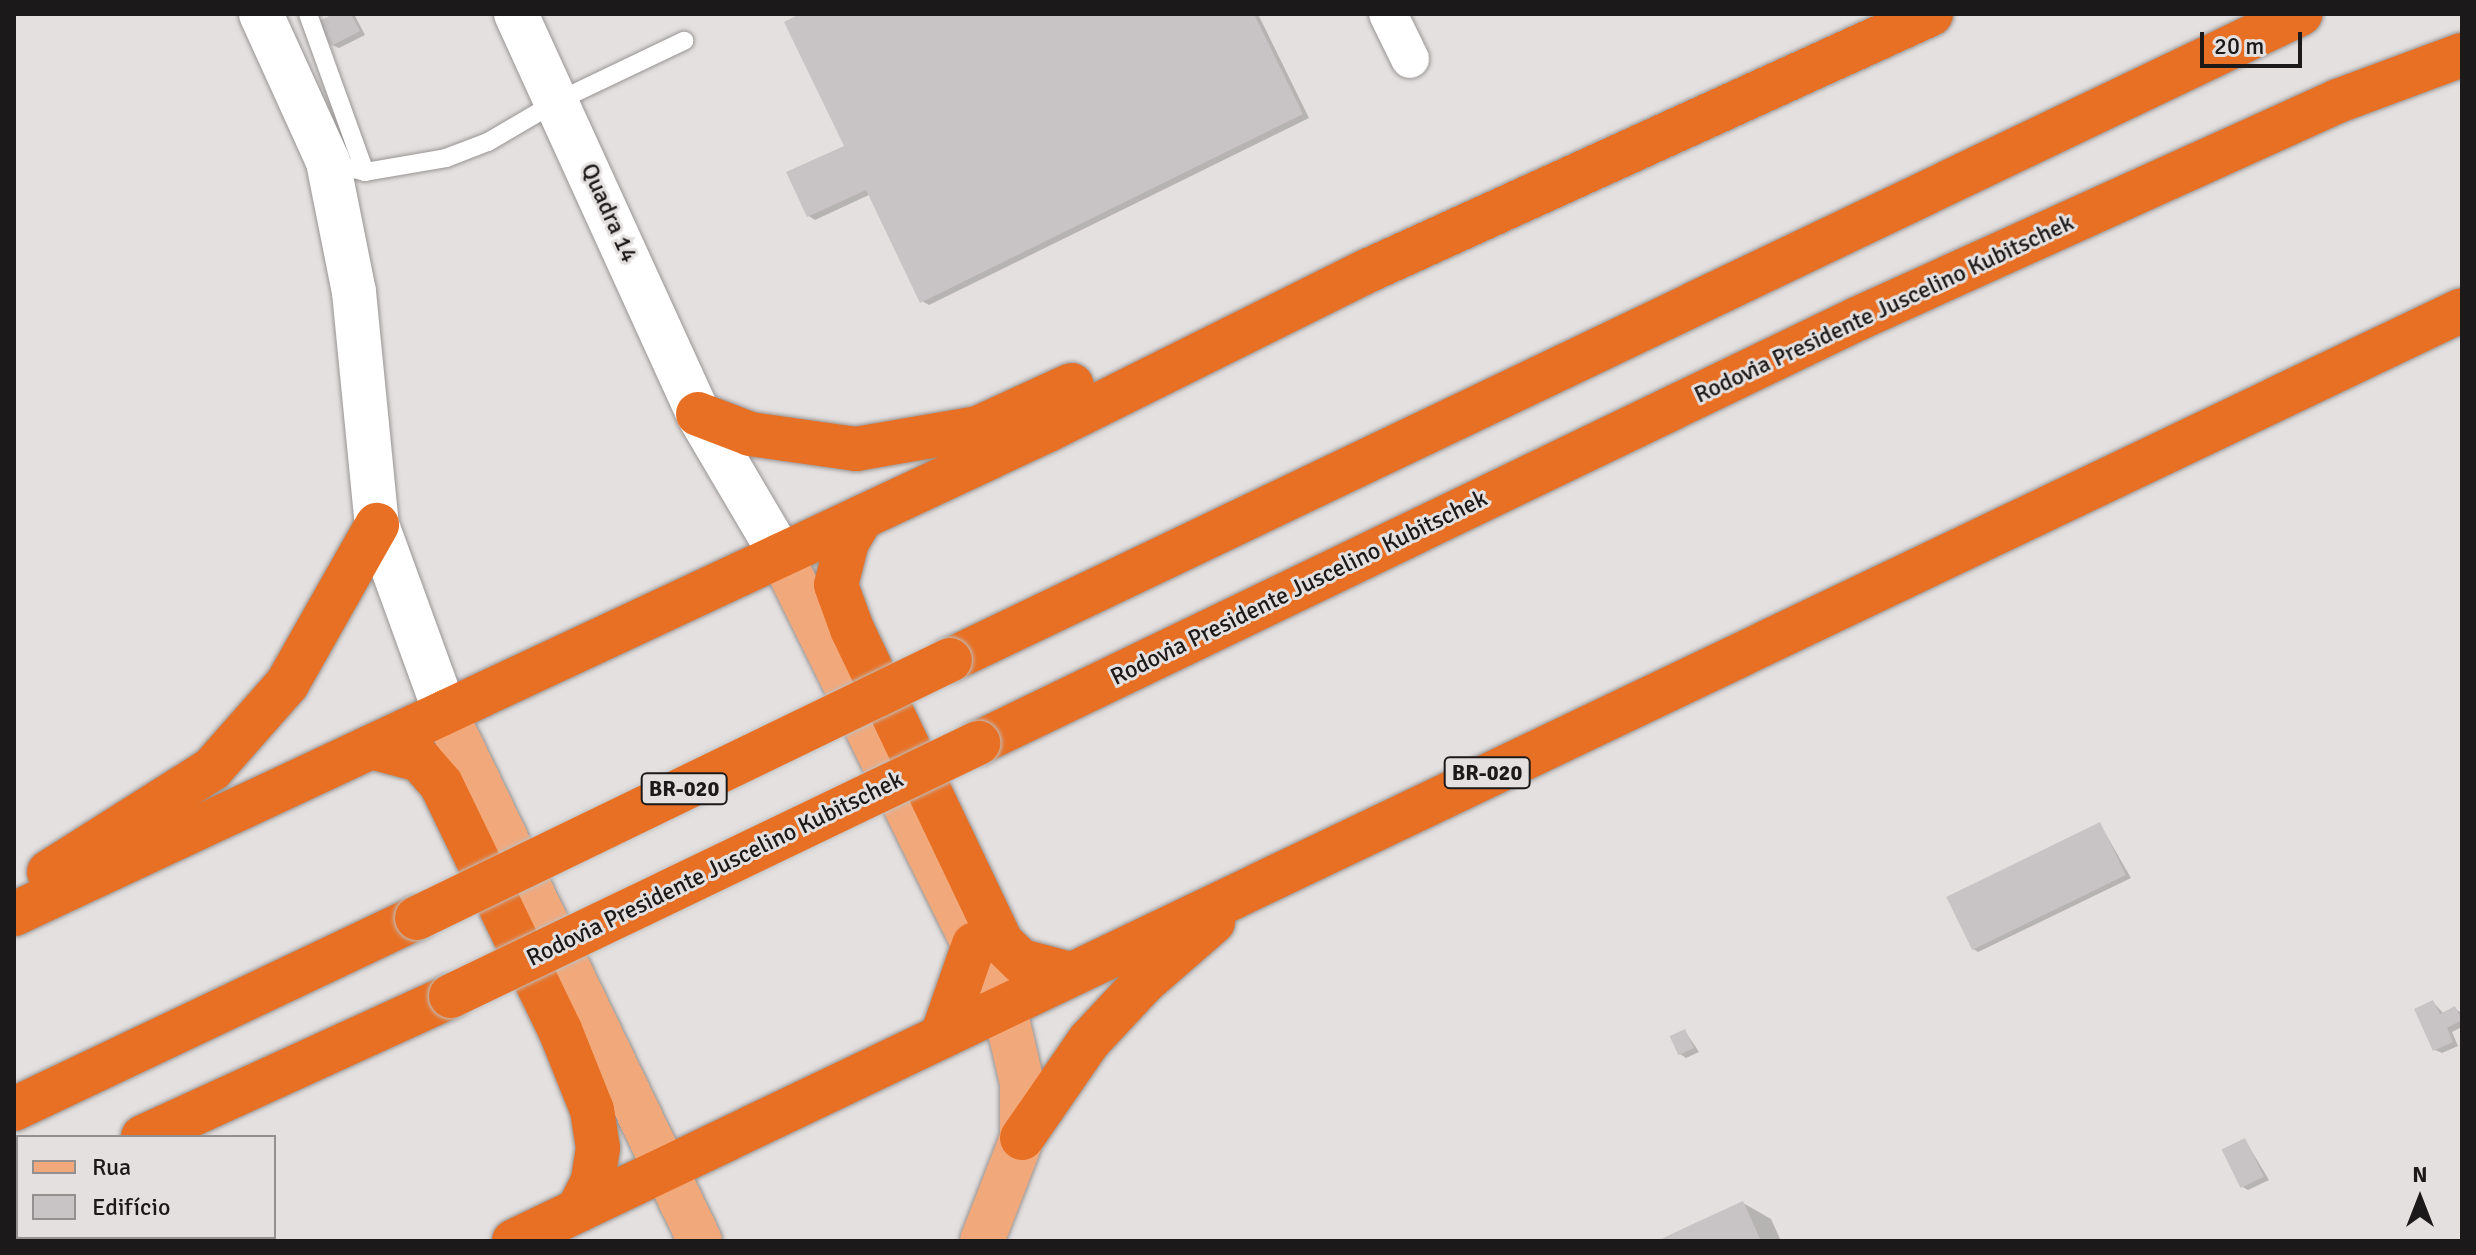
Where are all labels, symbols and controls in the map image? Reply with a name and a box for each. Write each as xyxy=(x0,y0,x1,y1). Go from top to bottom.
scale bar xyxy=(2204,16,2306,66)
text: 20 m xyxy=(2214,31,2264,61)
street label: Quadra 14 xyxy=(574,159,644,267)
street label: Rodovia Presidente Juscelino Kubitschek xyxy=(1690,208,2078,410)
street label: Rodovia Presidente Juscelino Kubitschek xyxy=(1106,484,1492,692)
road number: BR-020 xyxy=(1443,755,1531,791)
street label: Rodovia Presidente Juscelino Kubitschek xyxy=(522,765,908,973)
road number: BR-020 xyxy=(640,771,728,807)
legend xyxy=(16,1135,276,1239)
text: Rua xyxy=(92,1152,131,1182)
north arrow xyxy=(2380,1159,2460,1239)
text: N xyxy=(2412,1161,2428,1188)
text: Edifício xyxy=(92,1192,170,1222)

